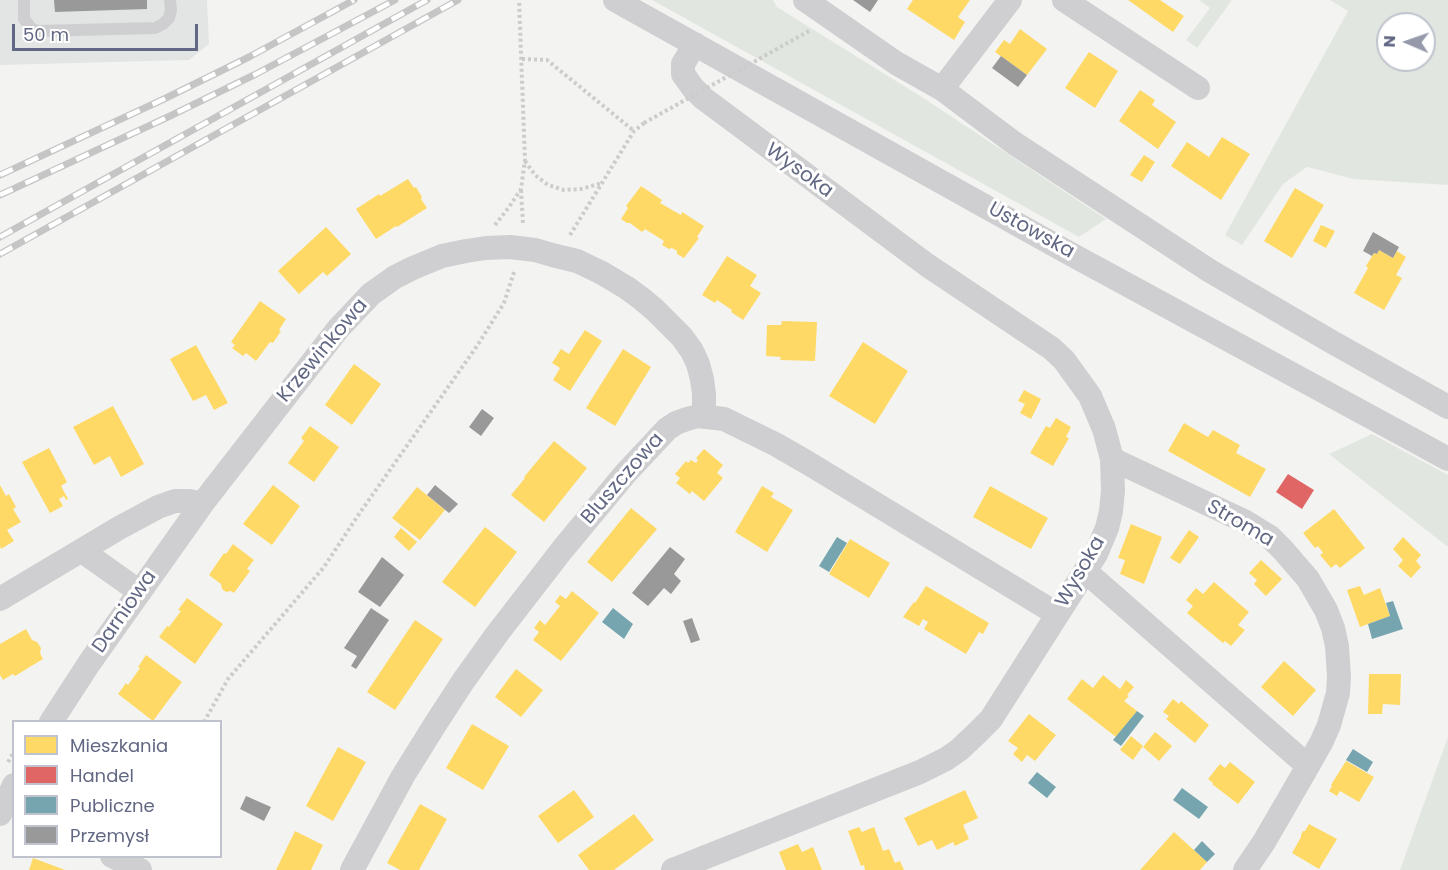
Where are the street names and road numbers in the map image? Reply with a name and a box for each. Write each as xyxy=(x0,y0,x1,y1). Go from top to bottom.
street label: Wysoka xyxy=(760,138,838,204)
street label: Ustowska xyxy=(984,198,1078,264)
street label: Krzewinkowa xyxy=(273,294,373,408)
street label: Bluszczowa xyxy=(577,428,669,530)
street label: Stroma xyxy=(1202,495,1278,553)
street label: Wysoka xyxy=(1051,532,1111,612)
street label: Darniowa xyxy=(88,566,162,658)

